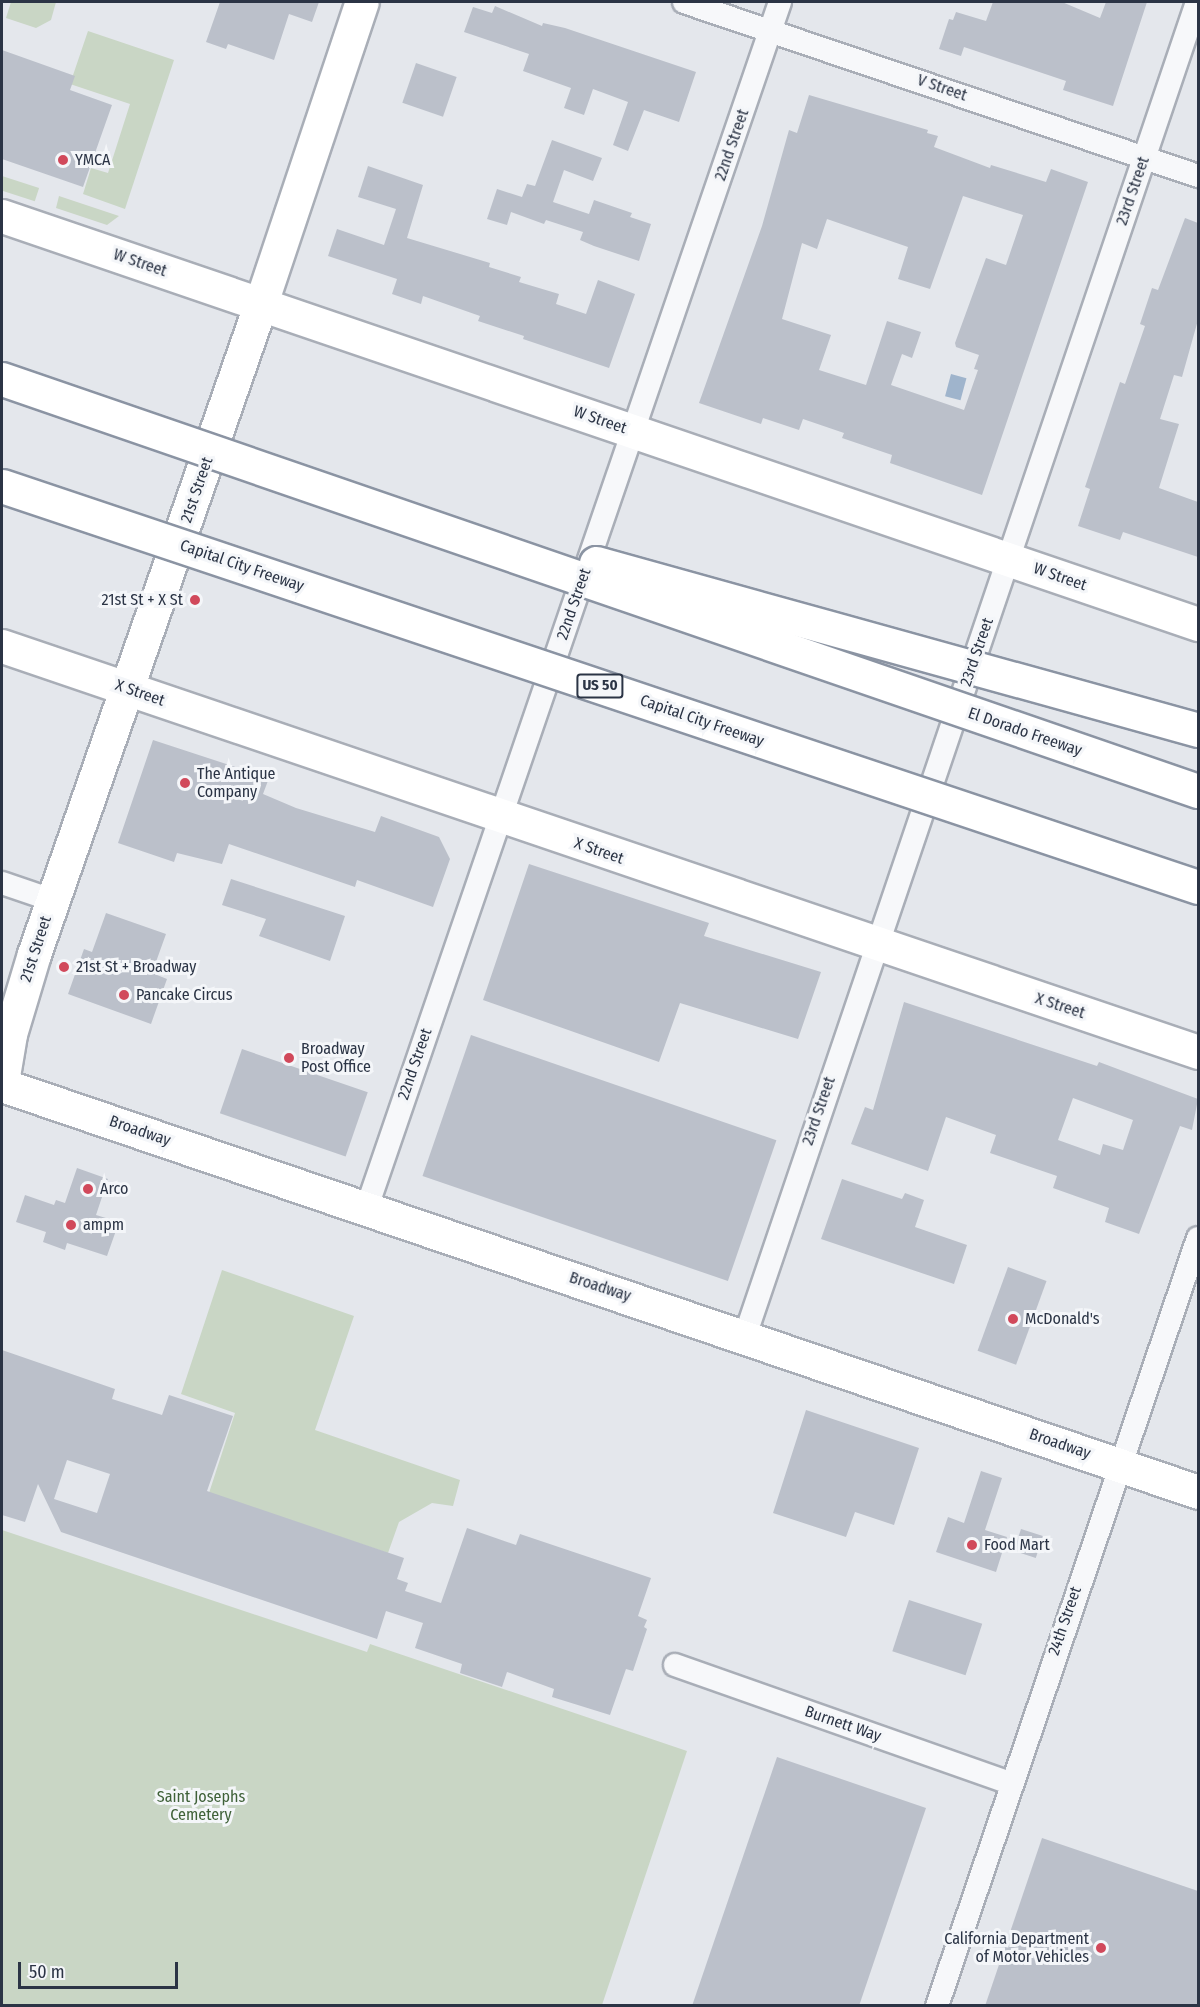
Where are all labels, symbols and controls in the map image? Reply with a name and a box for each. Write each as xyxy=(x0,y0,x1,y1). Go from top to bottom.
street label: V Street xyxy=(915,71,969,105)
street label: 22nd Street xyxy=(711,107,753,183)
place label: YMCA xyxy=(75,150,110,170)
marker: YMCA xyxy=(56,153,70,167)
street label: 23rd Street xyxy=(1112,154,1154,228)
street label: W Street xyxy=(111,245,169,281)
street label: W Street xyxy=(571,402,629,438)
street label: 21st Street xyxy=(177,455,217,525)
street label: Capital City Freeway xyxy=(178,536,306,596)
street label: W Street xyxy=(1031,559,1089,595)
street label: 22nd Street xyxy=(553,566,595,642)
place label: 21st St + X St xyxy=(101,590,183,610)
marker: 21st St + X St xyxy=(188,593,202,607)
street label: 23rd Street xyxy=(956,615,998,689)
road number: US 50 xyxy=(576,674,624,698)
street label: X Street xyxy=(113,676,167,710)
street label: Capital City Freeway xyxy=(638,691,766,751)
street label: El Dorado Freeway xyxy=(966,704,1084,760)
place label: The Antique Company xyxy=(197,764,275,802)
marker: The Antique Company xyxy=(178,776,192,790)
street label: X Street xyxy=(572,834,626,868)
street label: 21st Street xyxy=(16,914,56,984)
place label: 21st St + Broadway xyxy=(76,957,196,977)
marker: 21st St + Broadway xyxy=(57,960,71,974)
place label: Pancake Circus xyxy=(136,985,233,1005)
marker: Pancake Circus xyxy=(117,988,131,1002)
street label: X Street xyxy=(1033,989,1087,1023)
street label: 22nd Street xyxy=(394,1026,436,1102)
place label: Broadway Post Office xyxy=(301,1039,371,1077)
marker: Broadway Post Office xyxy=(282,1051,296,1065)
street label: 23rd Street xyxy=(798,1074,840,1148)
street label: Broadway xyxy=(107,1112,173,1150)
place label: Arco xyxy=(100,1179,129,1199)
marker: Arco xyxy=(81,1182,95,1196)
place label: ampm xyxy=(83,1215,124,1235)
marker: ampm xyxy=(64,1218,78,1232)
street label: Broadway xyxy=(567,1268,633,1306)
place label: McDonald's xyxy=(1025,1309,1100,1329)
marker: McDonald's xyxy=(1006,1312,1020,1326)
street label: Broadway xyxy=(1027,1425,1093,1463)
place label: Food Mart xyxy=(984,1535,1050,1555)
marker: Food Mart xyxy=(965,1538,979,1552)
street label: 24th Street xyxy=(1044,1584,1086,1658)
street label: Burnett Way xyxy=(802,1702,884,1746)
park label: Saint Josephs Cemetery xyxy=(157,1787,245,1825)
place label: California Department of Motor Vehicles xyxy=(944,1929,1089,1967)
marker: California Department of Motor Vehicles xyxy=(1094,1941,1108,1955)
scale bar xyxy=(21,1950,182,1988)
text: 50 m xyxy=(29,1961,65,1983)

